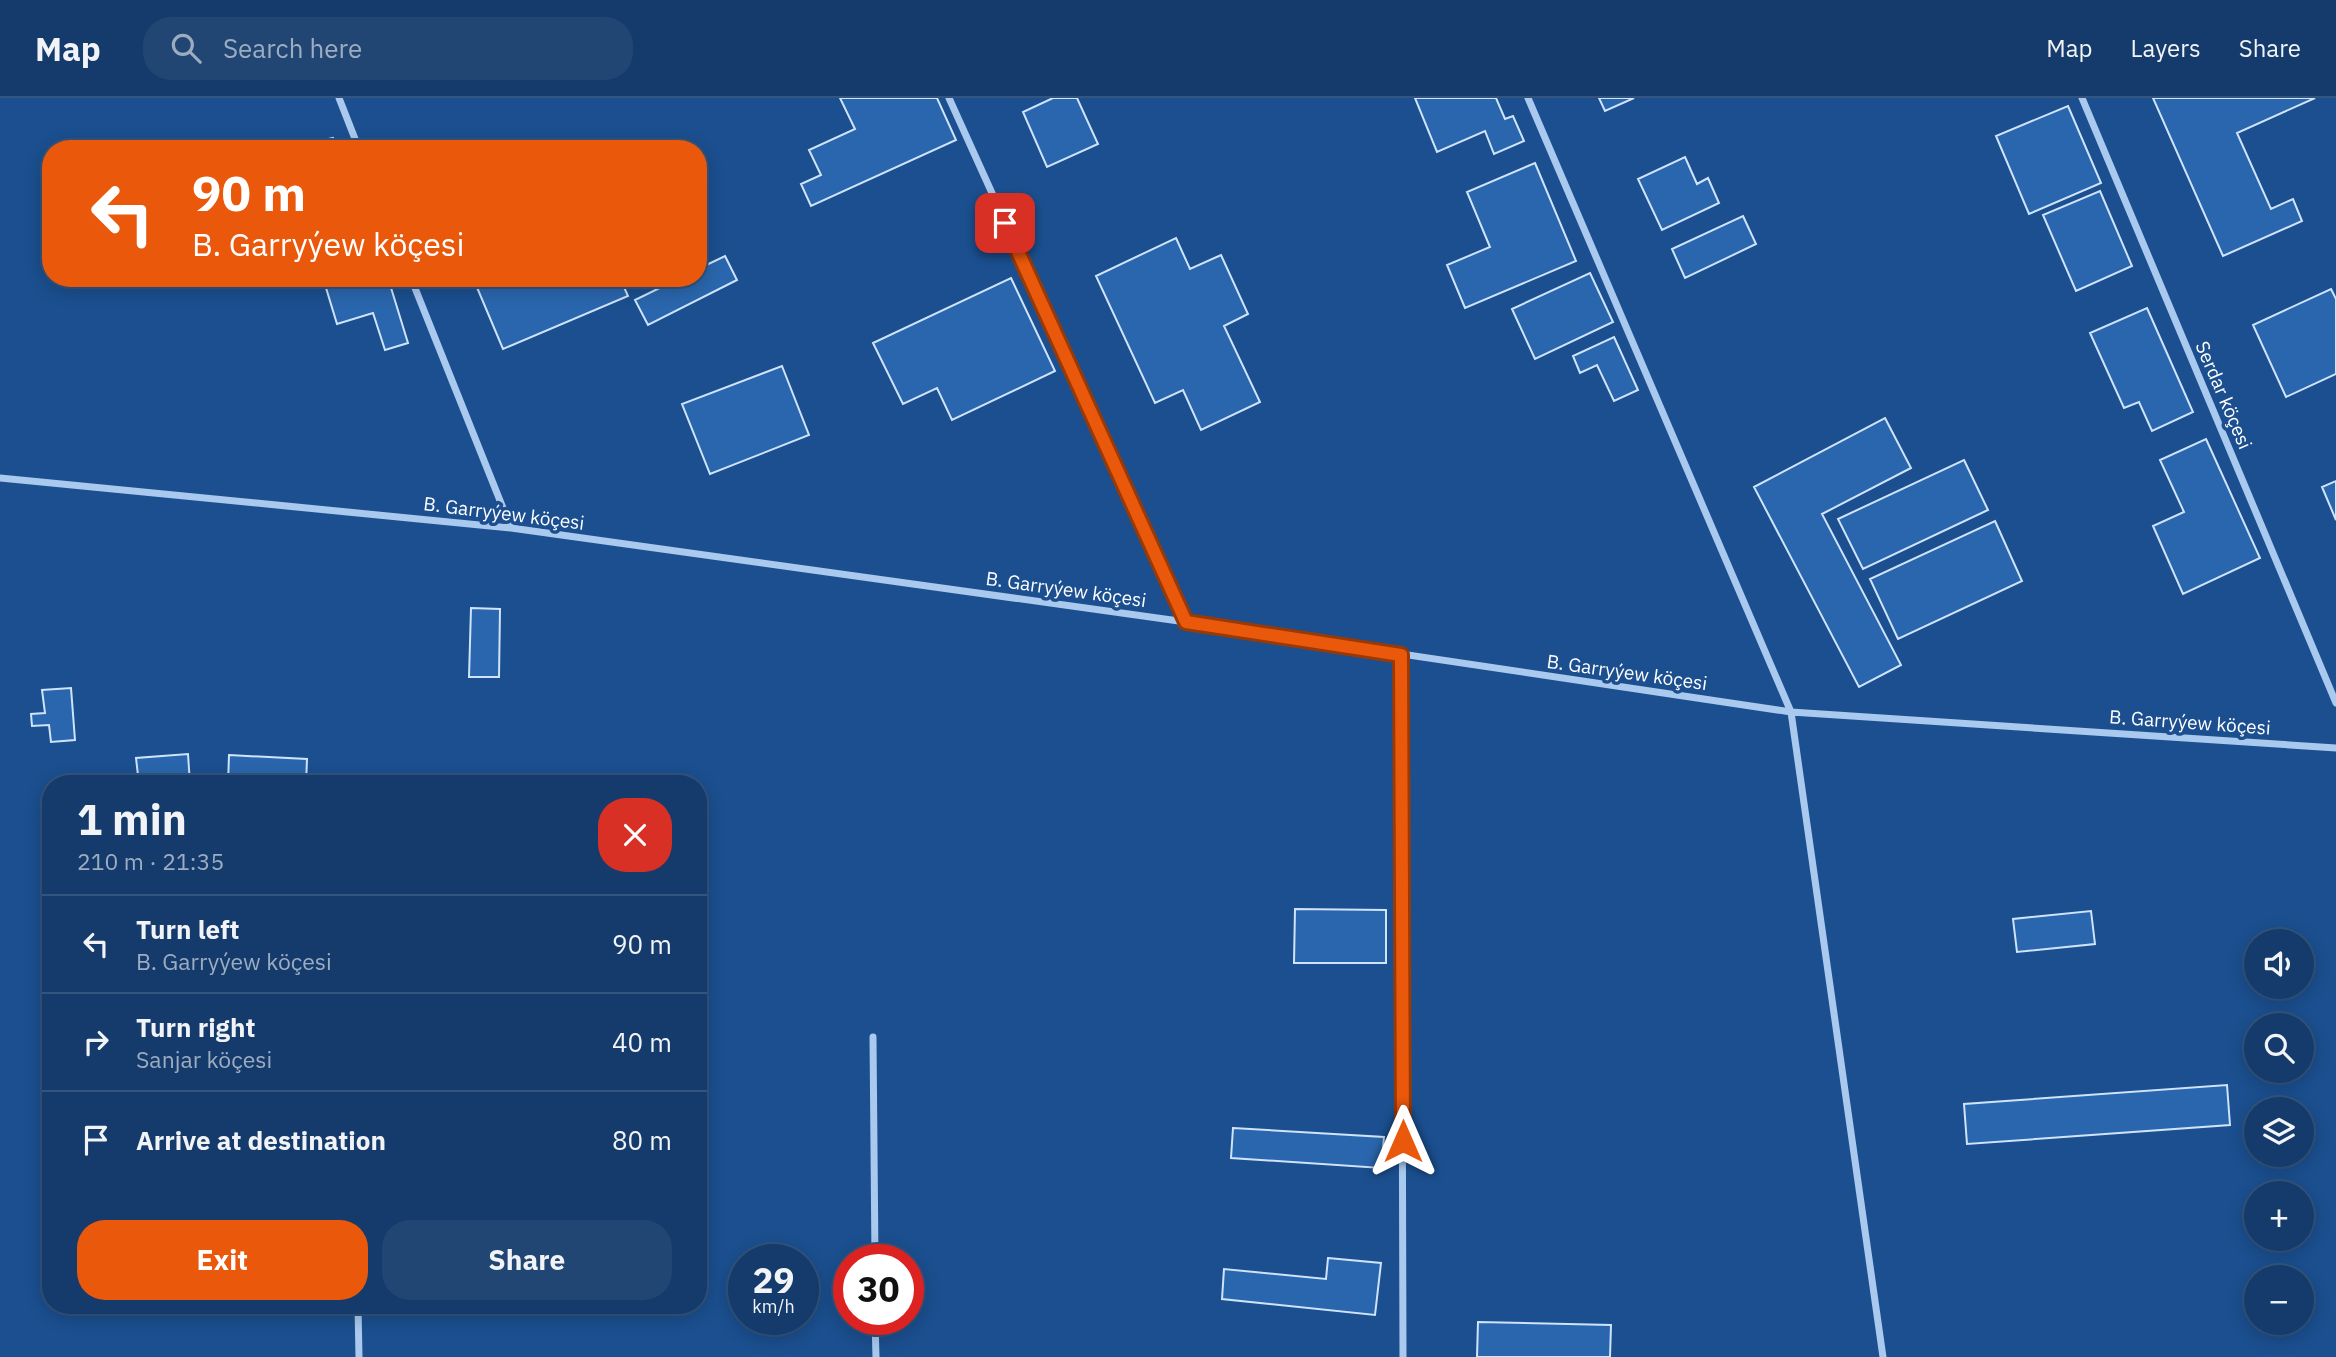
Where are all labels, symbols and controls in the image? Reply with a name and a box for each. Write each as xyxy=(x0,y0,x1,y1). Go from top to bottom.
search box xyxy=(143,17,633,80)
text: Map xyxy=(35,27,101,70)
icon: search xyxy=(167,29,205,67)
text: Search here xyxy=(223,31,362,65)
text: Map xyxy=(2046,32,2093,64)
text: Layers xyxy=(2131,32,2201,64)
text: Share xyxy=(2239,32,2301,64)
text: 90 m xyxy=(192,161,306,224)
icon: left xyxy=(77,168,168,259)
pin xyxy=(975,193,1035,253)
icon: arrive xyxy=(986,204,1024,242)
text: B. Garryýew köçesi xyxy=(192,223,464,265)
street label: Serdar köçesi xyxy=(2190,337,2258,453)
street label: B. Garryýew köçesi xyxy=(422,491,586,535)
street label: B. Garryýew köçesi xyxy=(984,566,1148,612)
street label: B. Garryýew köçesi xyxy=(1545,649,1709,695)
street label: B. Garryýew köçesi xyxy=(2108,704,2272,740)
text: 1 min xyxy=(77,792,187,847)
button: close xyxy=(598,798,672,872)
text: 210 m · 21:35 xyxy=(77,846,224,876)
text: Turn left xyxy=(136,912,239,946)
icon: left xyxy=(77,925,115,963)
text: 90 m xyxy=(612,927,672,961)
map controls xyxy=(2244,929,2314,1335)
button: sound xyxy=(2244,929,2314,999)
text: B. Garryýew köçesi xyxy=(136,946,332,976)
text: Turn right xyxy=(136,1010,255,1044)
button: search xyxy=(2244,1013,2314,1083)
icon: right xyxy=(77,1023,115,1061)
text: 40 m xyxy=(612,1025,672,1059)
text: Sanjar köçesi xyxy=(136,1044,272,1074)
button: layers xyxy=(2244,1097,2314,1167)
position arrow xyxy=(1366,1104,1440,1178)
icon: arrive xyxy=(77,1121,115,1159)
text: Arrive at destination xyxy=(136,1123,386,1157)
text: 80 m xyxy=(612,1123,672,1157)
button: + xyxy=(2244,1181,2314,1251)
button: Exit xyxy=(77,1220,368,1300)
button: Share xyxy=(382,1220,672,1300)
speed limit sign: 30 xyxy=(833,1244,924,1335)
text: 29 xyxy=(752,1257,795,1303)
button: − xyxy=(2244,1265,2314,1335)
text: km/h xyxy=(752,1295,795,1318)

